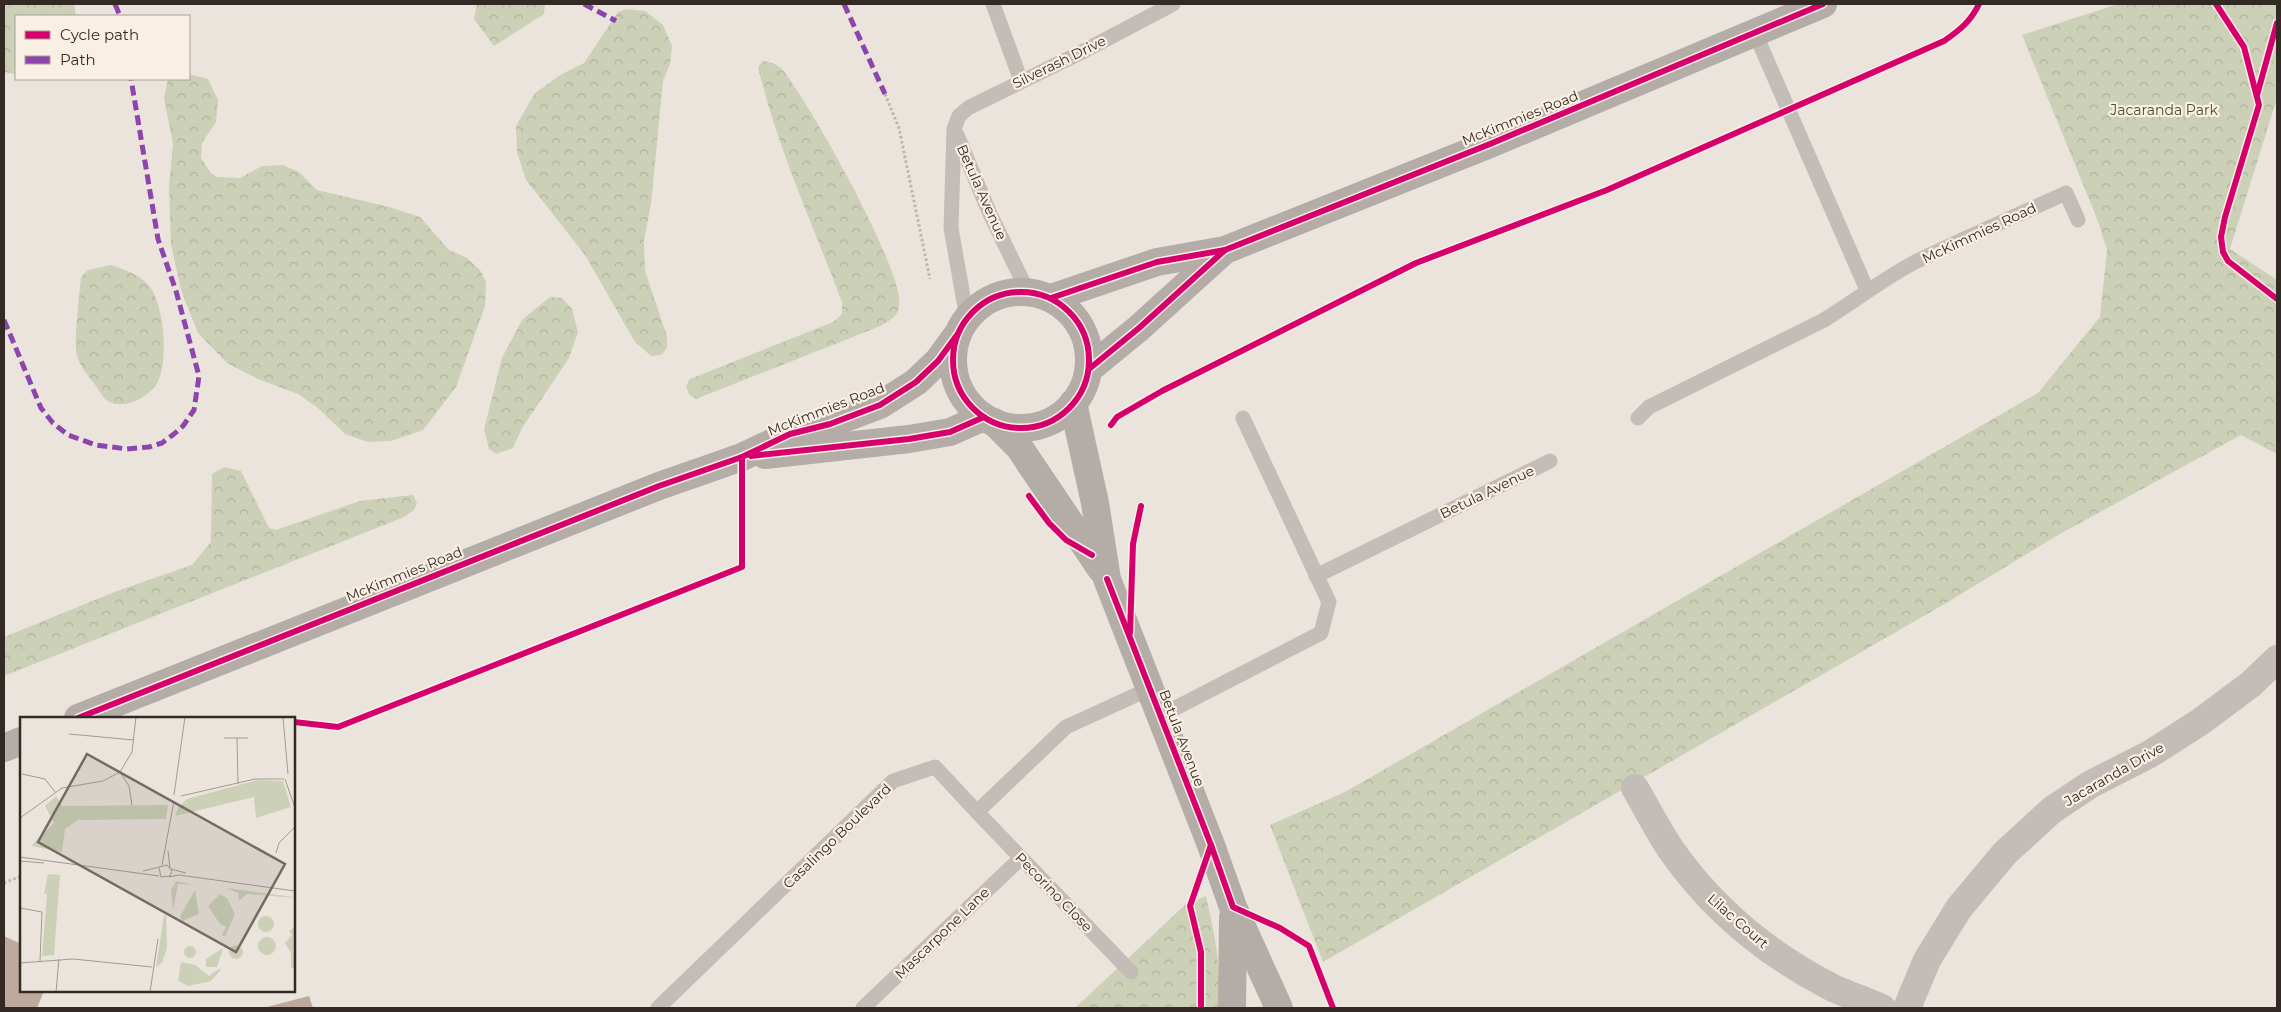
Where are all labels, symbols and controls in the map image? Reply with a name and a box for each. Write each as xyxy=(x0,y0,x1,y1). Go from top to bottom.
legend xyxy=(15,15,190,80)
text: Cycle path xyxy=(60,25,139,44)
street label: Silverash Drive xyxy=(1009,32,1109,92)
text: Path xyxy=(60,50,96,69)
street label: McKimmies Road xyxy=(1459,86,1581,150)
park label: Jacaranda Park xyxy=(2109,101,2218,119)
street label: Betula Avenue xyxy=(953,141,1011,243)
street label: McKimmies Road xyxy=(1919,199,2039,267)
street label: McKimmies Road xyxy=(765,378,887,440)
street label: Betula Avenue xyxy=(1437,461,1537,523)
street label: McKimmies Road xyxy=(343,542,465,606)
street label: Betula Avenue xyxy=(1155,687,1209,789)
inset map xyxy=(20,717,295,992)
street label: Jacaranda Drive xyxy=(2060,738,2167,810)
street label: Casalingo Boulevard xyxy=(779,780,895,892)
street label: Pecorino Close xyxy=(1011,848,1097,936)
street label: Mascarpone Lane xyxy=(891,883,993,983)
street label: Lilac Court xyxy=(1704,890,1772,953)

